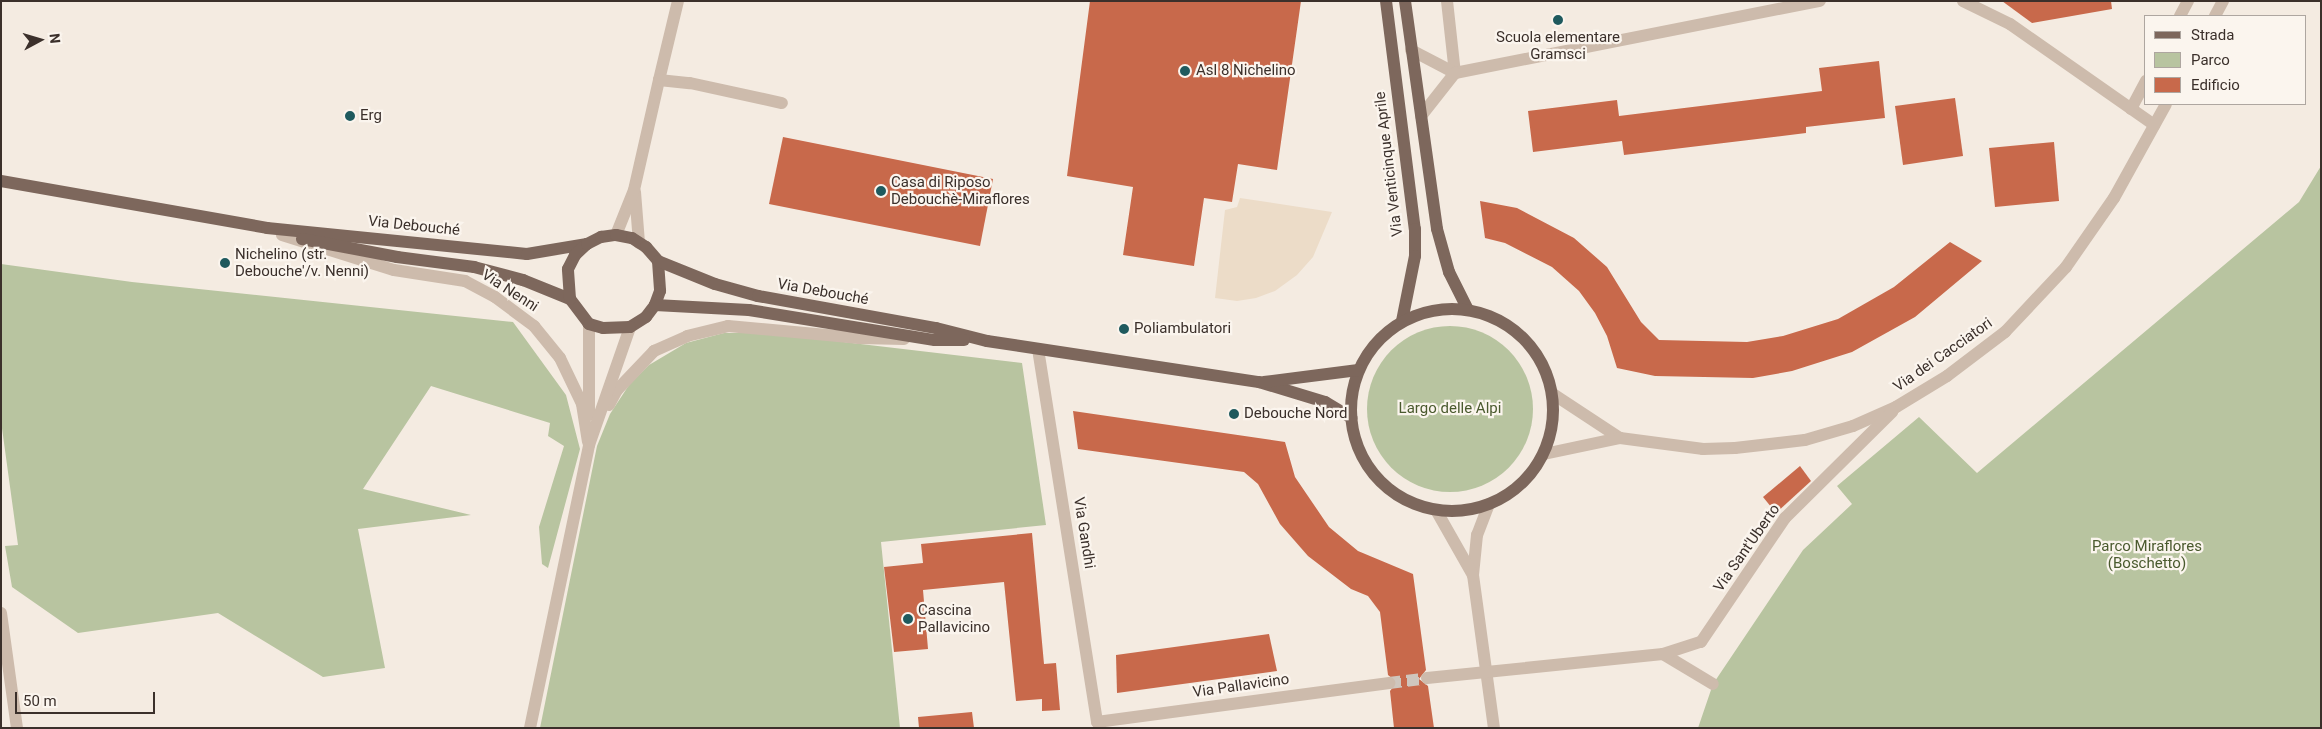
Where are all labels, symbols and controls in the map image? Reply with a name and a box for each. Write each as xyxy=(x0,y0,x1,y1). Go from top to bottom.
marker: Scuola elementare Gramsci xyxy=(1552,14,1564,26)
north arrow xyxy=(15,15,65,65)
legend xyxy=(2144,15,2307,105)
text: Strada xyxy=(2191,26,2234,44)
place label: Scuola elementare Gramsci xyxy=(1496,28,1620,63)
text: N xyxy=(46,33,63,44)
text: Parco xyxy=(2191,51,2230,69)
place label: Asl 8 Nichelino xyxy=(1196,62,1296,80)
marker: Asl 8 Nichelino xyxy=(1178,64,1192,78)
text: Edificio xyxy=(2191,76,2240,94)
street label: Via Venticinque Aprile xyxy=(1371,91,1407,237)
place label: Erg xyxy=(360,107,382,125)
marker: Erg xyxy=(344,110,356,122)
place label: Casa di Riposo Debouchè-Miraflores xyxy=(891,173,1030,208)
marker: Casa di Riposo Debouchè-Miraflores xyxy=(875,185,887,197)
street label: Via Debouché xyxy=(367,212,461,240)
place label: Nichelino (str. Debouche'/v. Nenni) xyxy=(235,245,369,280)
marker: Nichelino (str. Debouche'/v. Nenni) xyxy=(219,257,231,269)
street label: Via Nenni xyxy=(478,266,542,316)
street label: Via Debouché xyxy=(776,275,870,309)
street label: Via dei Cacciatori xyxy=(1890,314,1996,396)
place label: Poliambulatori xyxy=(1134,320,1231,338)
marker: Poliambulatori xyxy=(1118,323,1130,335)
park label: Largo delle Alpi xyxy=(1399,400,1501,418)
place label: Debouche Nord xyxy=(1244,405,1347,423)
marker: Debouche Nord xyxy=(1228,408,1240,420)
street label: Via Gandhi xyxy=(1069,496,1099,570)
street label: Via Sant'Uberto xyxy=(1710,501,1784,595)
park label: Parco Miraflores (Boschetto) xyxy=(2092,537,2202,572)
place label: Cascina Pallavicino xyxy=(918,601,990,636)
marker: Cascina Pallavicino xyxy=(902,613,914,625)
street label: Via Pallavicino xyxy=(1192,670,1290,702)
scale bar xyxy=(18,682,158,714)
text: 50 m xyxy=(23,692,57,710)

